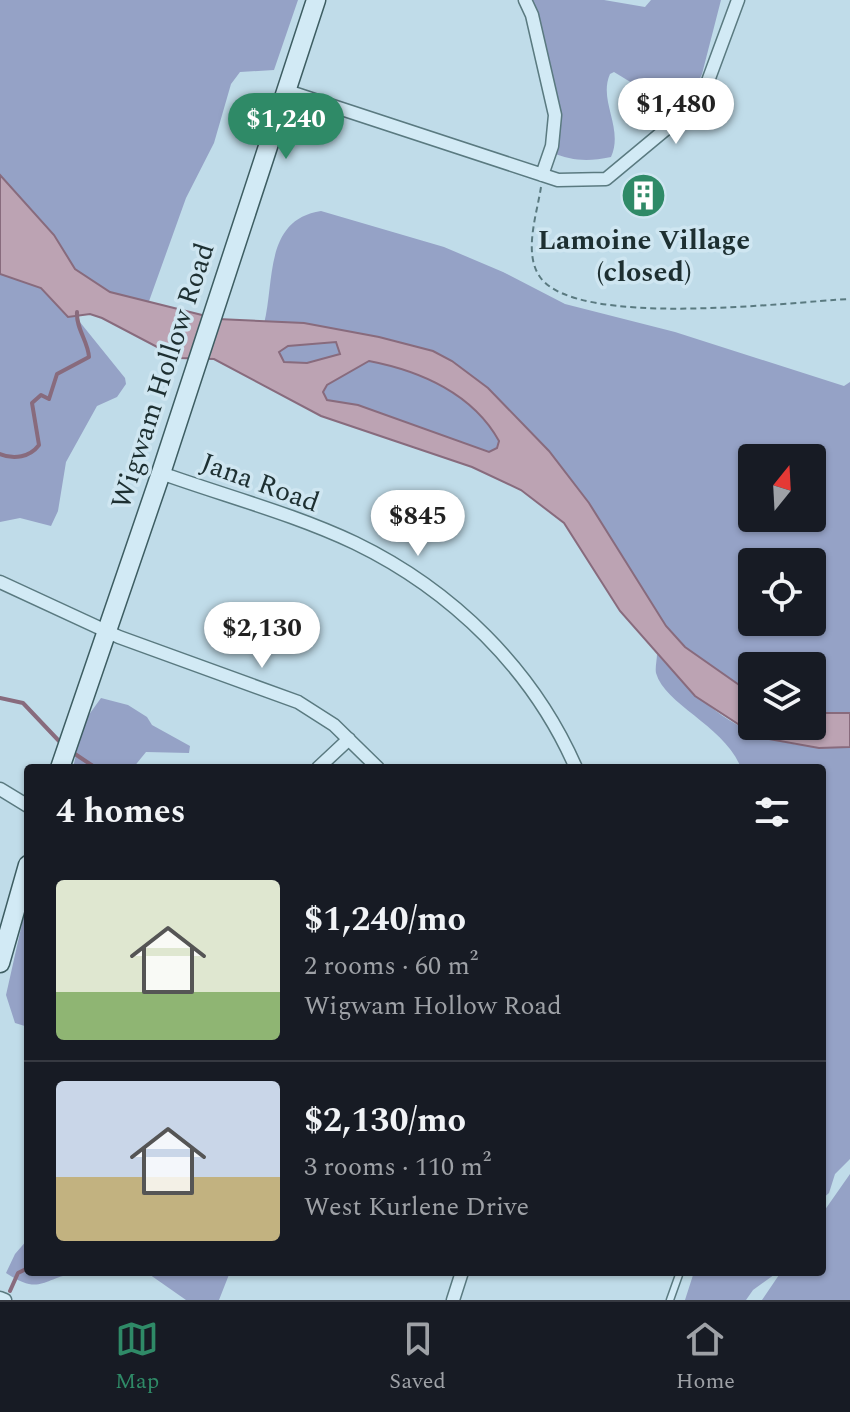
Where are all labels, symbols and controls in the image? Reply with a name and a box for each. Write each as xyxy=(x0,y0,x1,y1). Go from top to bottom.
pin: $1,480 xyxy=(611,78,741,146)
text: $1,480 xyxy=(636,84,716,124)
pin: $1,240 xyxy=(221,93,351,161)
text: $1,240 xyxy=(246,99,326,139)
building icon: Lamoine Village (closed) xyxy=(620,171,668,219)
place label: Lamoine Village (closed) xyxy=(538,219,750,294)
street label: Wigwam Hollow Road xyxy=(100,237,226,515)
street label: Jana Road xyxy=(195,442,325,524)
north arrow xyxy=(738,444,826,532)
map controls xyxy=(738,444,826,740)
pin: $845 xyxy=(371,490,465,558)
text: $845 xyxy=(389,496,447,536)
button: locate xyxy=(738,548,826,636)
pin: $2,130 xyxy=(197,602,327,670)
text: $2,130 xyxy=(222,608,302,648)
button: layers xyxy=(738,652,826,740)
text: 4 homes xyxy=(56,786,186,838)
icon: filters xyxy=(750,790,794,834)
text: $1,240/mo xyxy=(304,894,466,946)
icon: home xyxy=(120,912,216,1008)
text: 2 rooms · 60 m² xyxy=(304,946,478,986)
text: Wigwam Hollow Road xyxy=(304,986,562,1026)
text: $2,130/mo xyxy=(304,1095,466,1147)
icon: home xyxy=(120,1113,216,1209)
text: 3 rooms · 110 m² xyxy=(304,1147,491,1187)
text: West Kurlene Drive xyxy=(304,1187,529,1227)
tab: Map xyxy=(115,1317,159,1398)
tab: Saved xyxy=(389,1317,446,1398)
tab: Home xyxy=(676,1317,735,1398)

